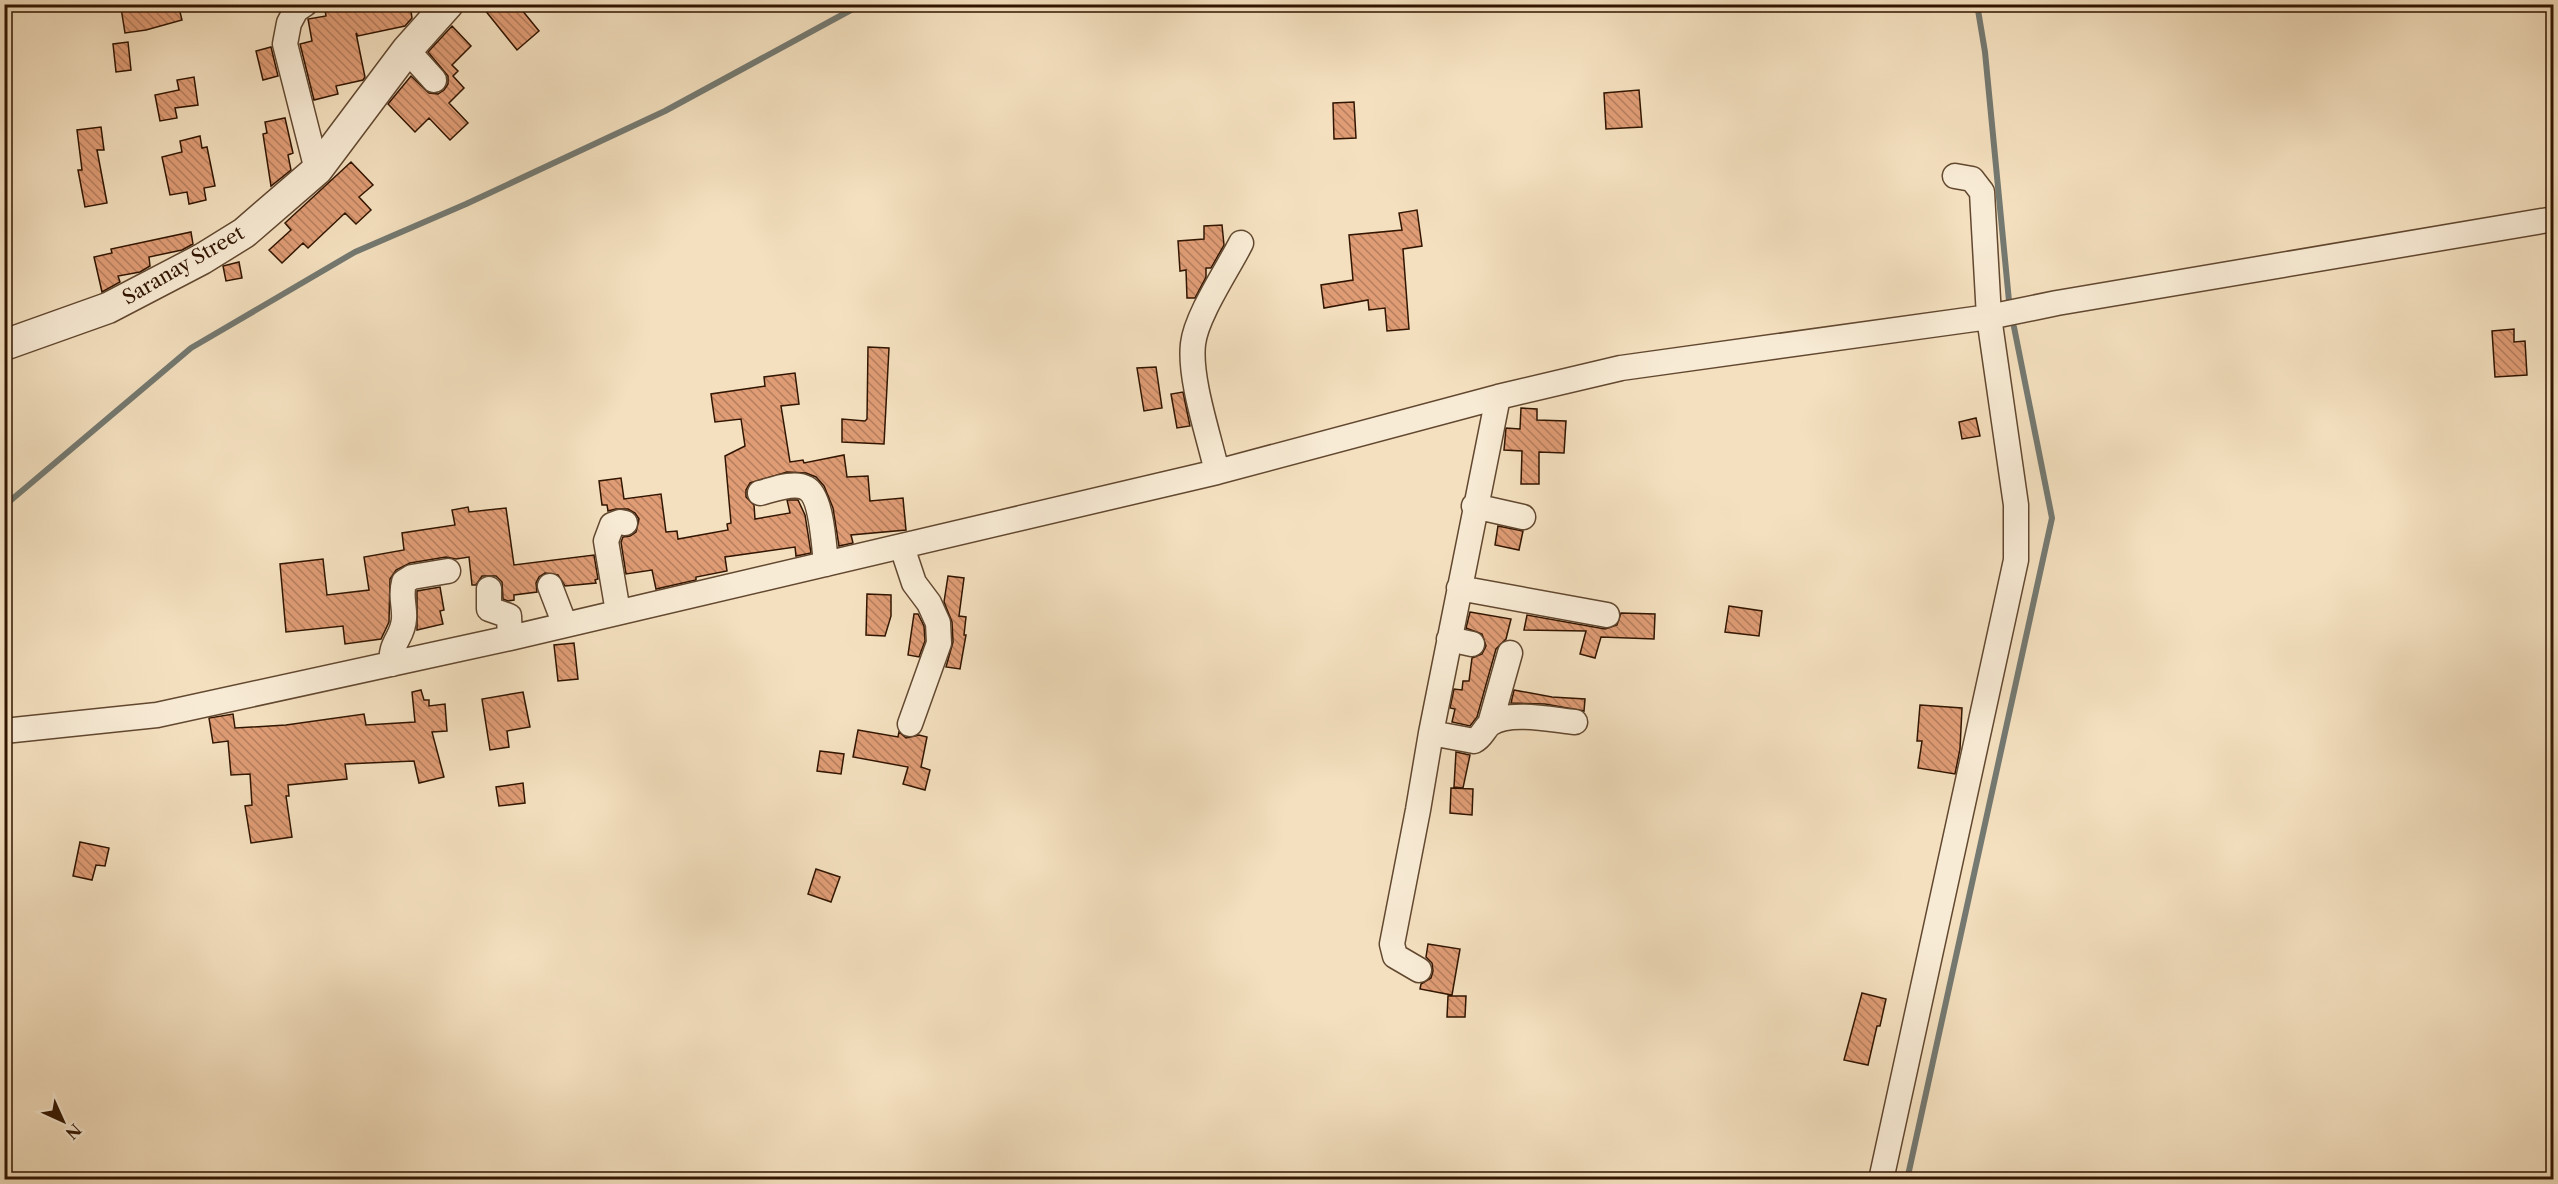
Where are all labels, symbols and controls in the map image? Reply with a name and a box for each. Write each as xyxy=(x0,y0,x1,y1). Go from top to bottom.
street label: Saranay Street xyxy=(118,221,248,309)
north arrow xyxy=(33,1091,93,1151)
text: N xyxy=(62,1120,86,1144)

